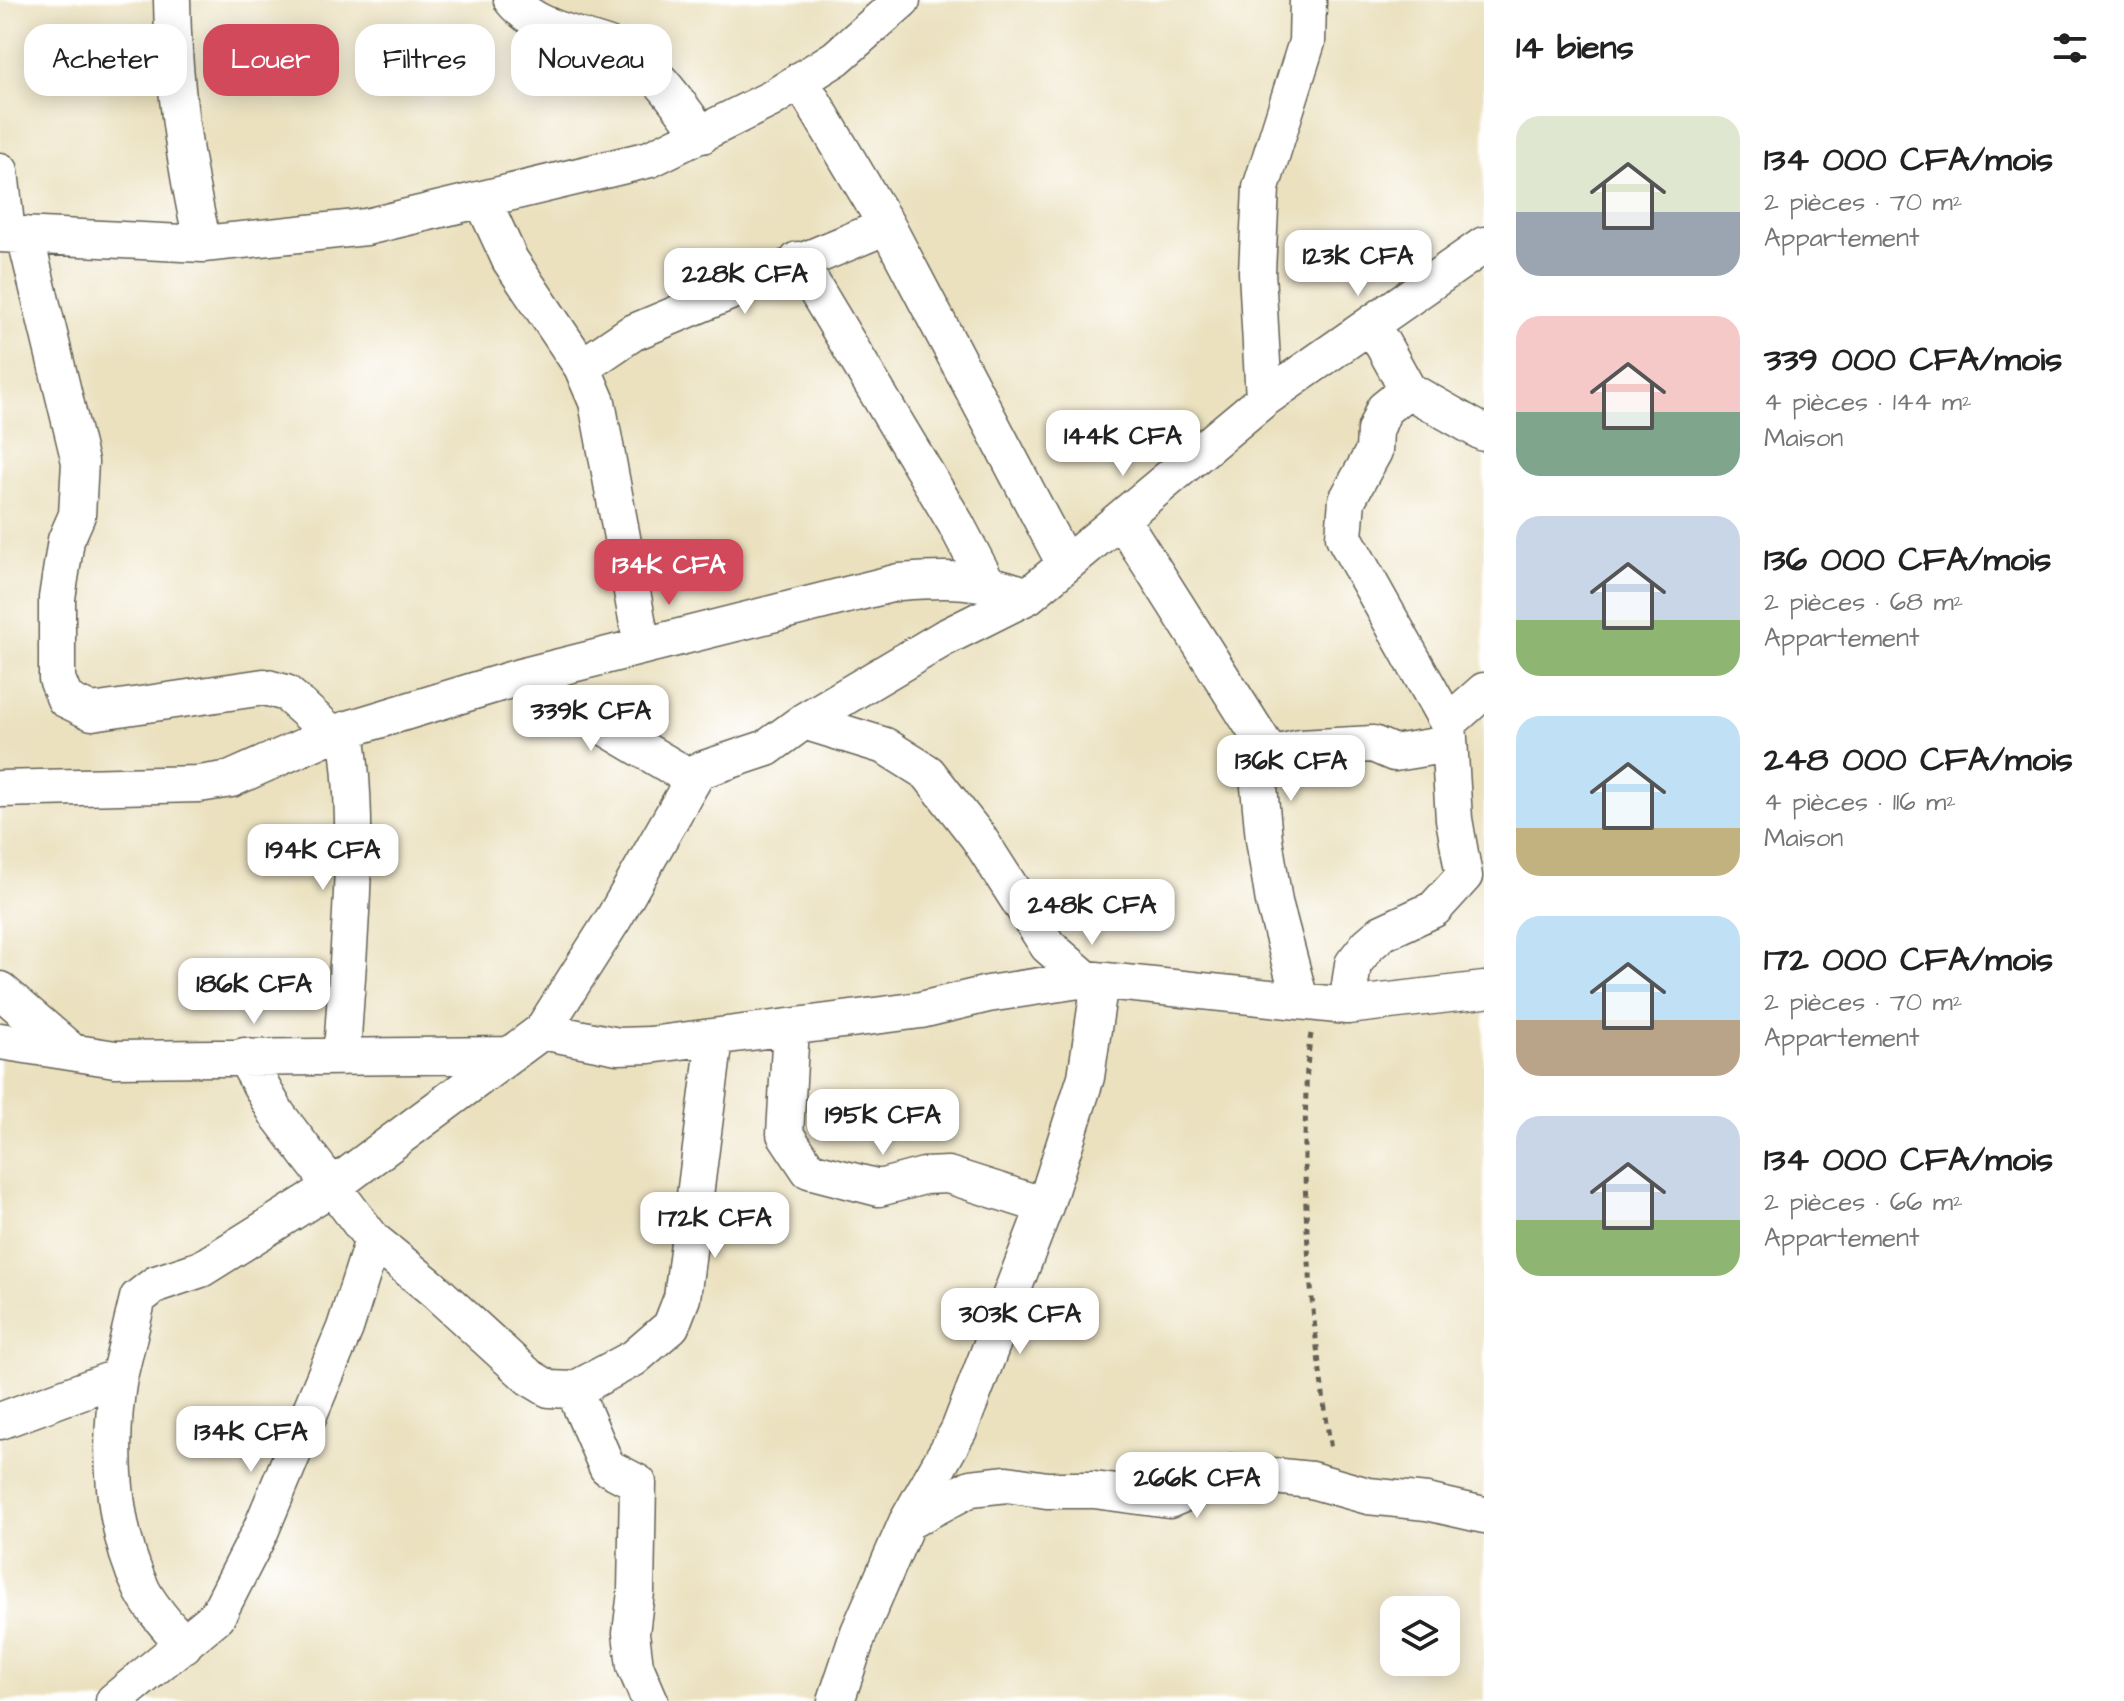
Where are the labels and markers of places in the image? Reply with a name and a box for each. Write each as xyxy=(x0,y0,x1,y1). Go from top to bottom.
pin: 123K CFA xyxy=(1275,230,1441,298)
pin: 228K CFA xyxy=(662,248,828,316)
pin: 144K CFA xyxy=(1040,410,1206,478)
pin: 134K CFA xyxy=(586,539,752,607)
pin: 339K CFA xyxy=(508,685,674,753)
pin: 136K CFA xyxy=(1208,735,1374,803)
pin: 194K CFA xyxy=(240,824,406,892)
pin: 248K CFA xyxy=(1009,879,1175,947)
pin: 186K CFA xyxy=(171,958,337,1026)
pin: 195K CFA xyxy=(800,1089,966,1157)
pin: 172K CFA xyxy=(632,1192,798,1260)
pin: 303K CFA xyxy=(937,1288,1103,1356)
pin: 134K CFA xyxy=(168,1406,334,1474)
pin: 266K CFA xyxy=(1114,1452,1280,1520)

